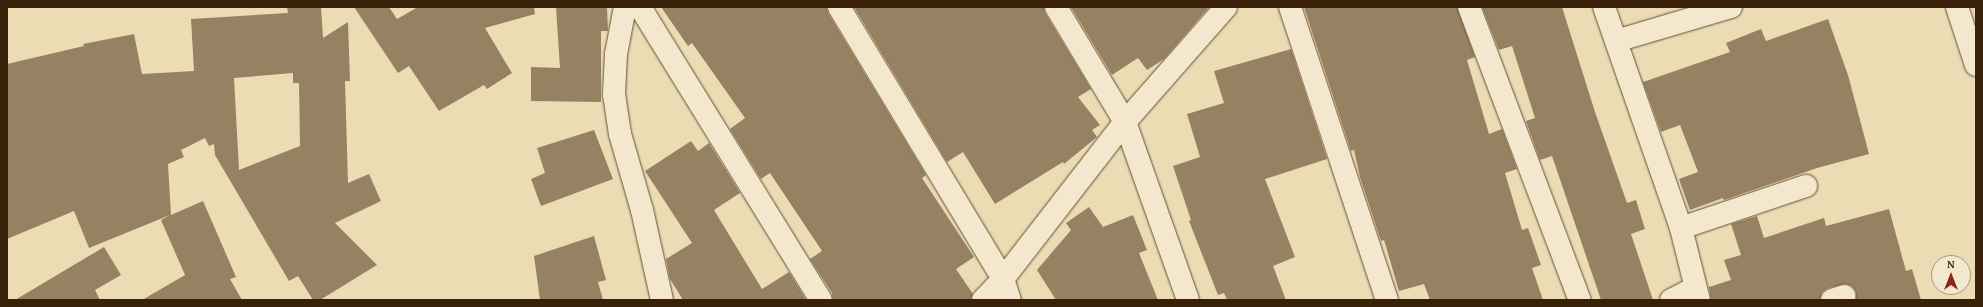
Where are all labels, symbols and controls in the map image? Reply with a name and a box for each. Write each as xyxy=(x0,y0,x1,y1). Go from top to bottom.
north arrow xyxy=(1931,255,1971,295)
text: N xyxy=(1947,256,1955,272)

